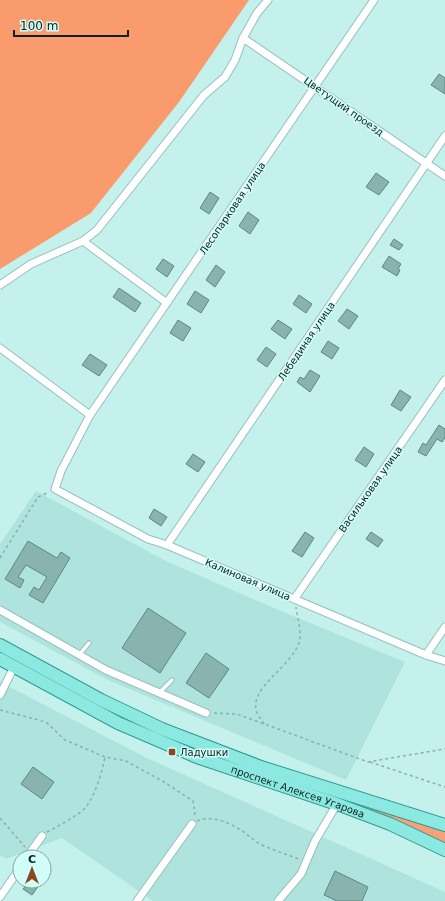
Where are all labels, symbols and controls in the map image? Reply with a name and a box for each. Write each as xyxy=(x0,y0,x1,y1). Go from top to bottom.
scale bar xyxy=(14,12,128,38)
text: 100 m xyxy=(20,19,58,33)
street label: Цветущий проезд xyxy=(302,75,386,138)
street label: Лесопарковая улица xyxy=(197,160,268,257)
street label: Лебединая улица xyxy=(276,300,337,383)
street label: Васильковая улица xyxy=(337,444,404,534)
street label: Калиновая улица xyxy=(203,556,292,602)
marker: Ладушки xyxy=(167,747,177,757)
place label: Ладушки xyxy=(180,747,228,758)
street label: проспект Алексея Угарова xyxy=(230,764,366,820)
north arrow xyxy=(12,849,52,889)
text: С xyxy=(28,853,36,866)

